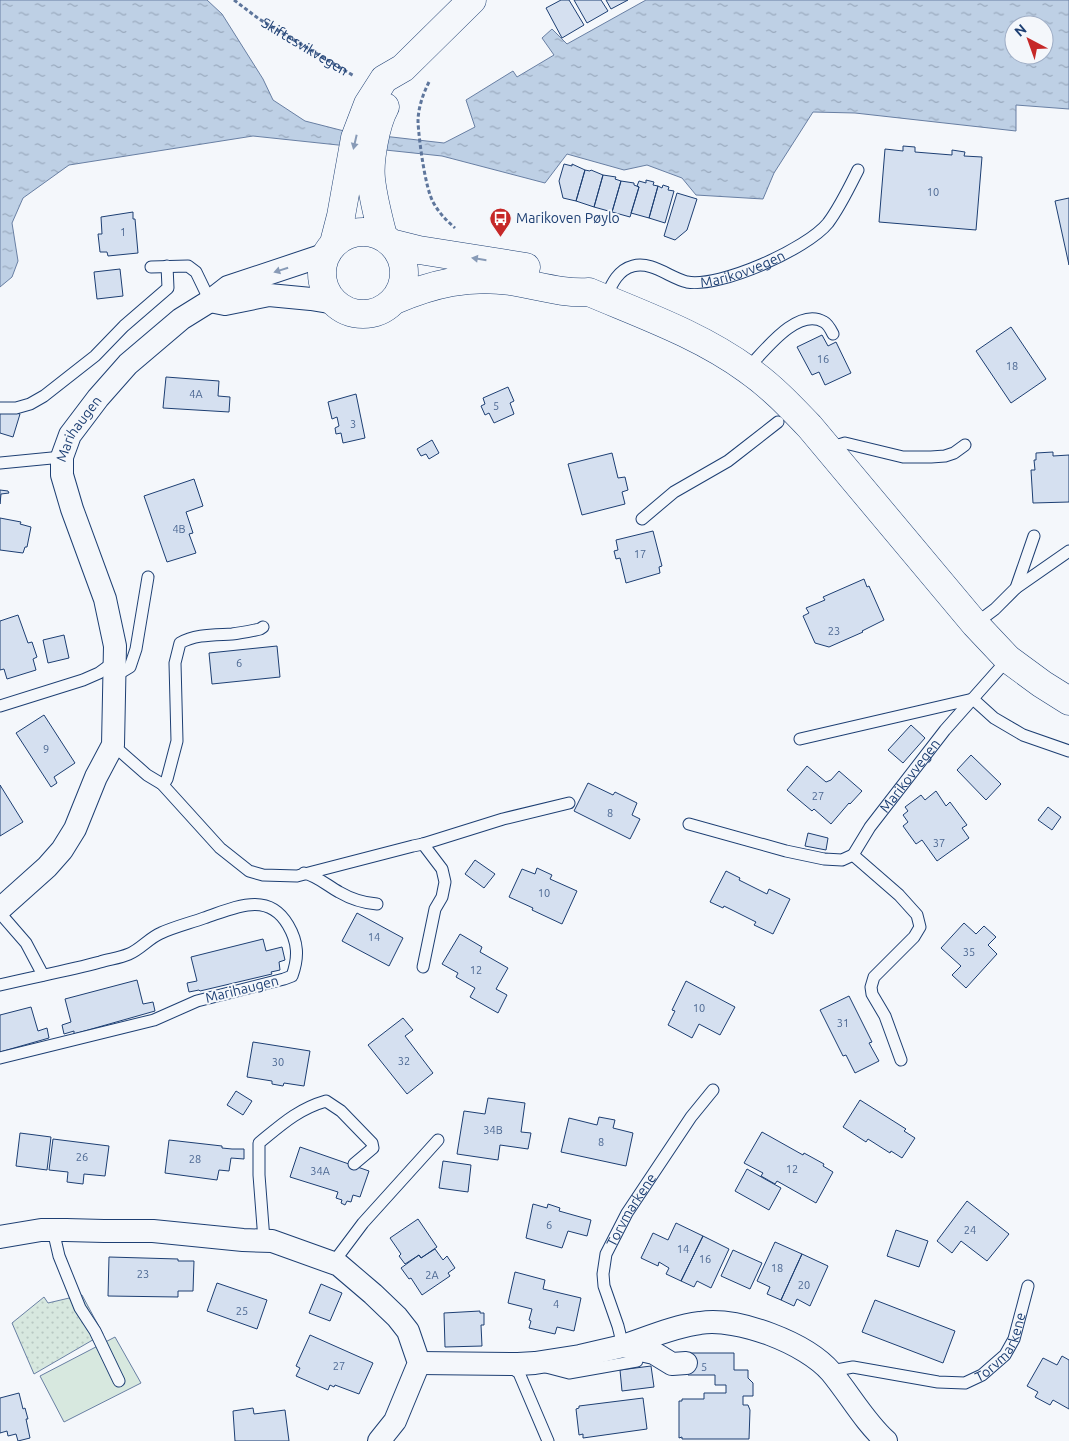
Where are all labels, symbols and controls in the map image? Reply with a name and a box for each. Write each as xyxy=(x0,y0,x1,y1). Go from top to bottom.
street label: Skiftesvikvegen xyxy=(259,14,351,79)
north arrow xyxy=(1004,15,1054,65)
text: N xyxy=(1011,21,1030,40)
one-way arrow xyxy=(351,134,359,149)
house number: 10 xyxy=(927,186,939,198)
bus stop icon: Marikoven Pøylo xyxy=(488,206,512,237)
place label: Marikoven Pøylo xyxy=(516,210,620,226)
house number: 1 xyxy=(120,226,126,238)
street label: Marikovvegen xyxy=(699,247,788,290)
one-way arrow xyxy=(471,255,487,263)
one-way arrow xyxy=(273,266,288,274)
house number: 16 xyxy=(817,353,829,365)
house number: 18 xyxy=(1006,360,1018,372)
house number: 4A xyxy=(189,388,204,400)
street label: Marihaugen xyxy=(53,393,105,464)
house number: 5 xyxy=(493,400,499,412)
house number: 3 xyxy=(350,418,356,430)
house number: 4B xyxy=(172,523,186,535)
house number: 17 xyxy=(634,548,646,560)
house number: 23 xyxy=(828,625,840,637)
house number: 6 xyxy=(236,657,242,669)
street label: Marikovvegen xyxy=(876,736,943,816)
house number: 9 xyxy=(43,743,49,755)
house number: 27 xyxy=(812,790,824,802)
house number: 8 xyxy=(607,807,613,819)
house number: 37 xyxy=(933,837,945,849)
house number: 10 xyxy=(538,887,550,899)
house number: 14 xyxy=(368,931,380,943)
house number: 35 xyxy=(963,946,975,958)
house number: 12 xyxy=(470,964,482,976)
street label: Marihaugen xyxy=(204,972,280,1006)
house number: 10 xyxy=(693,1002,705,1014)
house number: 31 xyxy=(837,1017,849,1029)
house number: 32 xyxy=(398,1055,410,1067)
house number: 30 xyxy=(272,1056,284,1068)
house number: 34B xyxy=(483,1124,503,1136)
house number: 8 xyxy=(598,1136,604,1148)
house number: 26 xyxy=(76,1151,88,1163)
house number: 28 xyxy=(189,1153,201,1165)
house number: 12 xyxy=(786,1163,798,1175)
house number: 34A xyxy=(310,1165,331,1177)
street label: Torvmarkene xyxy=(603,1170,659,1249)
house number: 6 xyxy=(546,1219,552,1231)
house number: 24 xyxy=(964,1224,976,1236)
house number: 14 xyxy=(677,1243,689,1255)
house number: 16 xyxy=(699,1253,711,1265)
house number: 18 xyxy=(771,1262,783,1274)
house number: 23 xyxy=(137,1268,149,1280)
house number: 2A xyxy=(425,1269,440,1281)
house number: 20 xyxy=(798,1279,810,1291)
house number: 4 xyxy=(553,1298,559,1310)
house number: 25 xyxy=(236,1305,248,1317)
street label: Torvmarkene xyxy=(972,1311,1029,1385)
house number: 27 xyxy=(333,1360,345,1372)
house number: 5 xyxy=(701,1361,707,1373)

